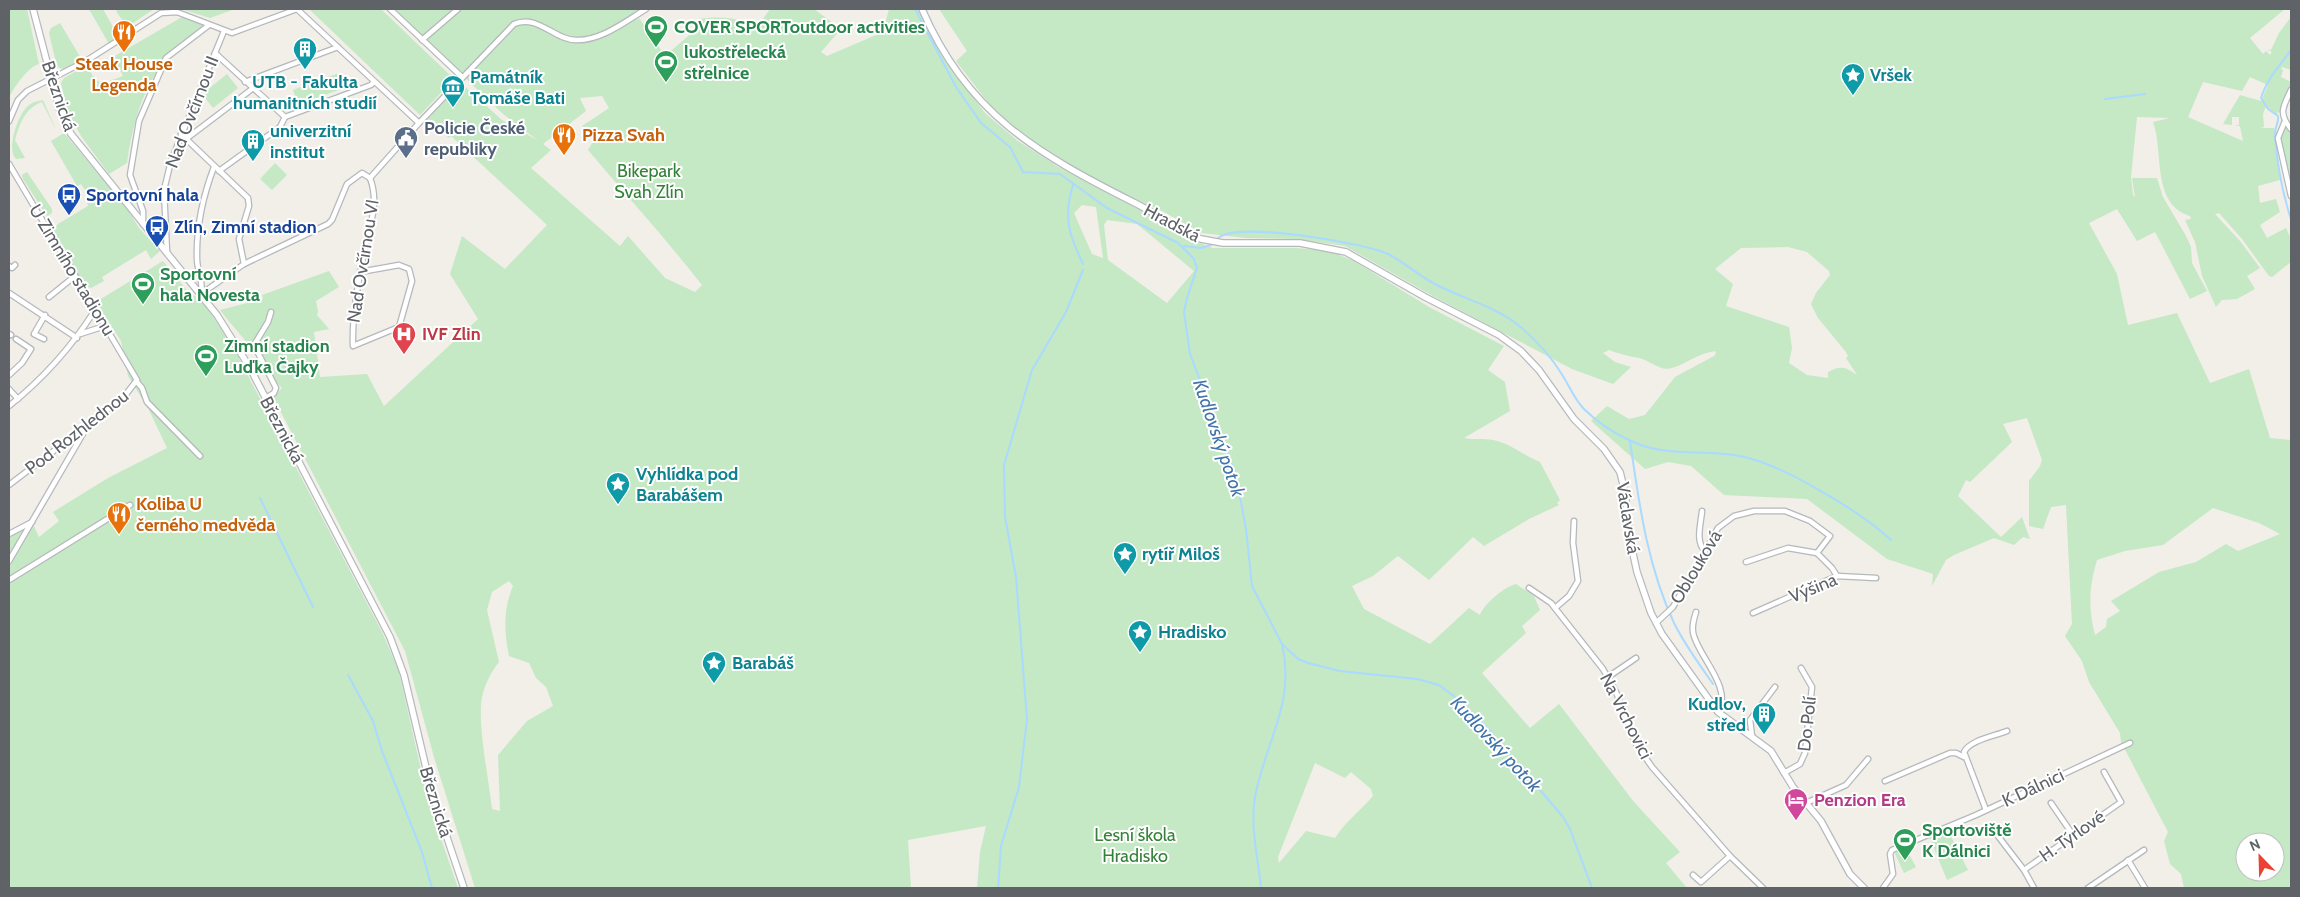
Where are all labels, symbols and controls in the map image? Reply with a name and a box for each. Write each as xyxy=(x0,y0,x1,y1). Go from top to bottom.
sports icon: COVER SPORToutdoor activities xyxy=(643,14,669,48)
place label: COVER SPORToutdoor activities xyxy=(674,16,926,38)
restaurant icon: Steak House Legenda xyxy=(111,19,137,53)
building icon: UTB - Fakulta humanitních studií xyxy=(292,36,318,70)
place label: lukostřelecká střelnice xyxy=(684,41,786,84)
sports icon: lukostřelecká střelnice xyxy=(653,49,679,83)
place label: Steak House Legenda xyxy=(75,53,173,96)
street label: Nad Ovčírnou II xyxy=(161,53,223,171)
street label: Březnická xyxy=(37,58,81,134)
place icon: Vršek xyxy=(1840,62,1866,96)
place label: Vršek xyxy=(1870,64,1912,86)
place label: Památník Tomáše Bati xyxy=(470,66,565,109)
place label: UTB - Fakulta humanitních studií xyxy=(233,71,377,114)
museum icon: Památník Tomáše Bati xyxy=(440,74,466,108)
place label: Policie České republiky xyxy=(424,117,525,160)
place label: univerzitní institut xyxy=(270,120,351,163)
restaurant icon: Pizza Svah xyxy=(551,122,577,156)
place label: Pizza Svah xyxy=(582,124,665,146)
public building icon: Policie České republiky xyxy=(393,125,419,159)
building icon: univerzitní institut xyxy=(240,128,266,162)
park label: Bikepark Svah Zlín xyxy=(614,160,684,203)
bus stop icon: Sportovní hala xyxy=(56,182,82,216)
place label: Sportovní hala xyxy=(86,184,199,206)
street label: Nad Ovčírnou VI xyxy=(342,198,384,324)
street label: Hradská xyxy=(1140,199,1204,247)
street label: U Zimního stadionu xyxy=(24,200,120,340)
bus stop icon: Zlín, Zimní stadion xyxy=(144,214,170,248)
place label: Zlín, Zimní stadion xyxy=(174,216,317,238)
place label: Sportovní hala Novesta xyxy=(160,263,260,306)
sports icon: Sportovní hala Novesta xyxy=(130,271,156,305)
hospital icon: IVF Zlin xyxy=(391,321,417,355)
place label: IVF Zlin xyxy=(422,323,481,345)
place label: Zimní stadion Luďka Čajky xyxy=(224,335,330,378)
sports icon: Zimní stadion Luďka Čajky xyxy=(193,343,219,377)
water label: Kudlovský potok xyxy=(1188,376,1250,501)
street label: Pod Rozhlednou xyxy=(21,385,133,479)
street label: Březnická xyxy=(255,393,309,468)
place label: Vyhlídka pod Barabášem xyxy=(636,463,738,506)
place icon: Vyhlídka pod Barabášem xyxy=(605,471,631,505)
street label: Václavská xyxy=(1611,480,1645,556)
place label: Koliba U černého medvěda xyxy=(136,493,276,536)
restaurant icon: Koliba U černého medvěda xyxy=(106,501,132,535)
street label: Oblouková xyxy=(1665,526,1727,608)
place icon: rytíř Miloš xyxy=(1112,541,1138,575)
place label: rytíř Miloš xyxy=(1142,543,1220,565)
street label: Výšina xyxy=(1786,568,1841,608)
place icon: Hradisko xyxy=(1127,619,1153,653)
place label: Hradisko xyxy=(1158,621,1227,643)
place icon: Barabáš xyxy=(701,650,727,684)
place label: Barabáš xyxy=(732,652,794,674)
street label: Na Vrchovici xyxy=(1595,669,1657,763)
water label: Kudlovský potok xyxy=(1446,691,1547,797)
place label: Kudlov, střed xyxy=(1688,693,1746,736)
street label: Do Polí xyxy=(1793,695,1821,752)
building icon: Kudlov, střed xyxy=(1751,701,1777,735)
street label: Březnická xyxy=(415,764,457,840)
street label: K Dálnici xyxy=(1998,764,2068,812)
hotel icon: Penzion Era xyxy=(1783,787,1809,821)
place label: Penzion Era xyxy=(1814,789,1906,811)
street label: H. Týrlové xyxy=(2035,805,2109,867)
place label: Sportoviště K Dálnici xyxy=(1922,819,2011,862)
park label: Lesní škola Hradisko xyxy=(1094,824,1176,867)
sports icon: Sportoviště K Dálnici xyxy=(1892,827,1918,861)
north arrow xyxy=(2235,832,2285,882)
text: N xyxy=(2247,835,2263,855)

